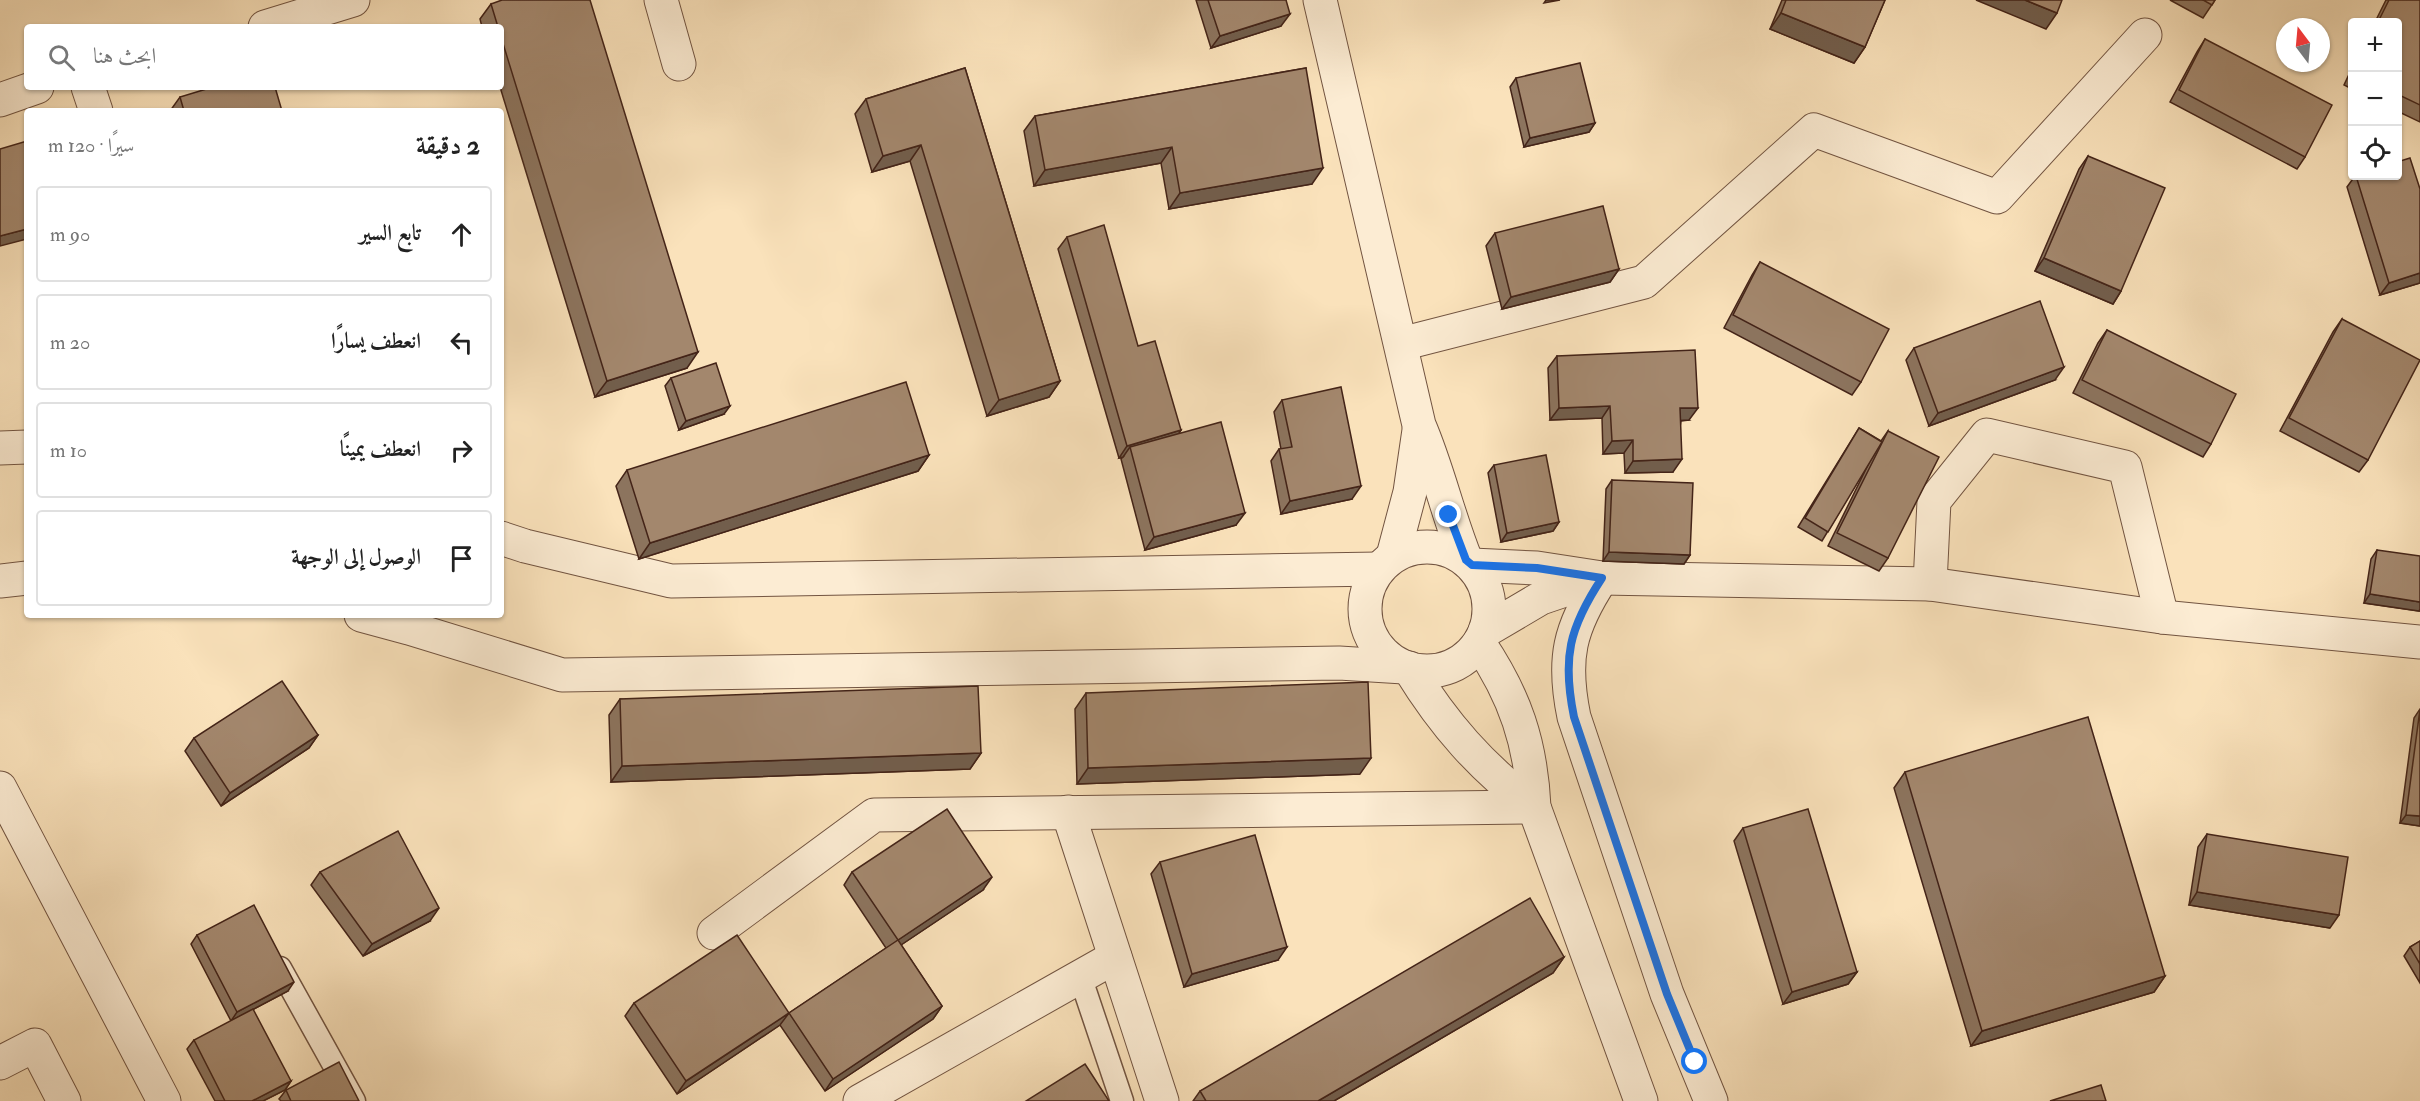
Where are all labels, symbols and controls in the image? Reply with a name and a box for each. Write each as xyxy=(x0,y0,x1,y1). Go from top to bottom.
north arrow xyxy=(2276,18,2330,72)
map controls xyxy=(2348,18,2402,180)
button: + xyxy=(2348,18,2402,72)
search box xyxy=(24,24,504,90)
icon: search xyxy=(45,41,78,74)
text: ابحث هنا xyxy=(93,42,156,70)
button: − xyxy=(2348,72,2402,126)
button: locate xyxy=(2348,126,2402,180)
text: 2 دقيقة xyxy=(416,130,480,162)
text: سيرًا · 120 m xyxy=(48,133,134,158)
icon: ahead xyxy=(445,218,478,251)
text: تابع السير xyxy=(359,219,421,247)
text: 90 m xyxy=(50,222,90,247)
icon: left xyxy=(445,326,478,359)
text: انعطف يسارًا xyxy=(331,327,421,355)
text: 20 m xyxy=(50,330,90,355)
icon: right xyxy=(445,434,478,467)
text: انعطف يمينًا xyxy=(340,435,421,463)
text: 10 m xyxy=(50,438,87,463)
route end xyxy=(1435,501,1461,527)
icon: arrive xyxy=(445,542,478,575)
text: الوصول إلى الوجهة xyxy=(291,543,421,571)
route start xyxy=(1681,1048,1707,1074)

